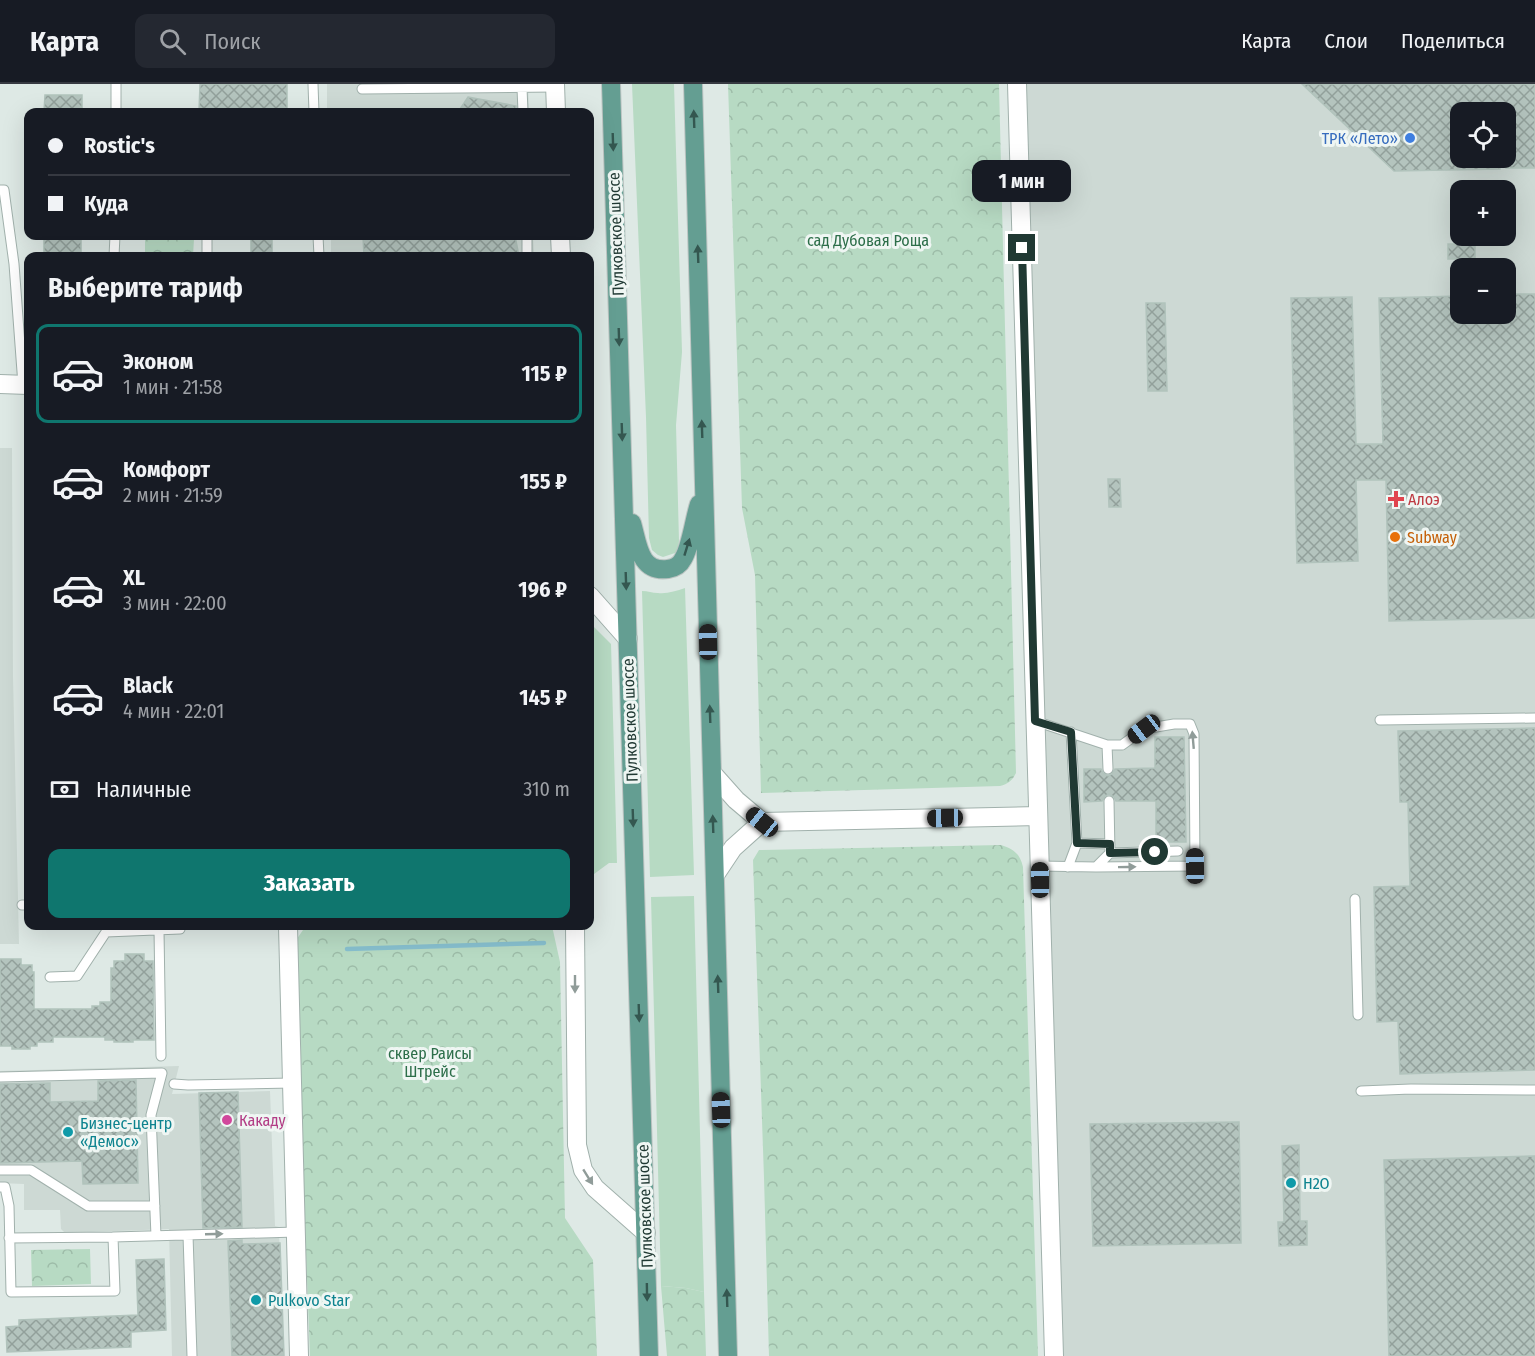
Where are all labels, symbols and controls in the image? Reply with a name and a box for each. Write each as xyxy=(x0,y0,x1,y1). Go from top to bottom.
search box xyxy=(135,14,555,68)
text: Карта xyxy=(30,25,99,58)
icon: search xyxy=(156,25,189,58)
text: Поиск xyxy=(204,28,261,55)
text: Карта xyxy=(1241,28,1291,54)
text: Слои xyxy=(1324,28,1368,54)
text: Поделиться xyxy=(1401,28,1505,54)
map controls xyxy=(1450,102,1516,324)
button: locate xyxy=(1450,102,1516,168)
one-way arrow xyxy=(689,110,698,129)
place label: ТРК «Лето» xyxy=(1322,129,1398,148)
marker: ТРК «Лето» xyxy=(1403,131,1417,145)
text: Rostic's xyxy=(84,132,155,159)
one-way arrow xyxy=(608,133,618,152)
callout: 1 мин xyxy=(972,161,1072,203)
text: 1 мин xyxy=(998,169,1045,193)
street label: Пулковское шоссе xyxy=(604,172,628,296)
button: + xyxy=(1450,180,1516,246)
text: Куда xyxy=(84,190,128,217)
park label: сад Дубовая Роща xyxy=(807,231,929,250)
route end xyxy=(1008,234,1035,261)
one-way arrow xyxy=(693,244,702,263)
button: − xyxy=(1450,258,1516,324)
text: Выберите тариф xyxy=(48,272,243,304)
one-way arrow xyxy=(614,328,624,347)
icon: car xyxy=(51,347,105,401)
text: Эконом xyxy=(123,348,193,375)
text: 115 ₽ xyxy=(522,360,567,387)
text: 1 мин · 21:58 xyxy=(123,375,222,399)
one-way arrow xyxy=(698,420,707,439)
one-way arrow xyxy=(617,422,626,441)
icon: car xyxy=(51,455,105,509)
text: Комфорт xyxy=(123,456,210,483)
text: 155 ₽ xyxy=(520,468,567,495)
text: 2 мин · 21:59 xyxy=(123,483,223,507)
place label: Алоэ xyxy=(1408,490,1440,509)
marker: Алоэ xyxy=(1389,492,1403,506)
place label: Subway xyxy=(1407,528,1458,547)
marker: Subway xyxy=(1388,530,1402,544)
one-way arrow xyxy=(683,538,692,556)
icon: car xyxy=(51,563,105,617)
text: XL xyxy=(123,564,145,591)
one-way arrow xyxy=(621,572,631,591)
text: 196 ₽ xyxy=(518,576,567,603)
text: 3 мин · 22:00 xyxy=(123,591,227,615)
car xyxy=(699,624,717,660)
street label: Пулковское шоссе xyxy=(618,658,642,782)
icon: car xyxy=(51,671,105,725)
text: Black xyxy=(123,672,173,699)
text: 145 ₽ xyxy=(519,684,567,711)
text: 4 мин · 22:01 xyxy=(123,699,224,723)
one-way arrow xyxy=(706,705,715,724)
car xyxy=(1124,711,1164,747)
one-way arrow xyxy=(1188,730,1198,749)
icon: cash xyxy=(48,773,81,806)
text: Наличные xyxy=(96,776,191,803)
text: 310 m xyxy=(523,777,570,801)
car xyxy=(742,804,782,840)
one-way arrow xyxy=(628,808,638,827)
car xyxy=(927,809,963,827)
one-way arrow xyxy=(709,814,718,833)
route start xyxy=(1141,838,1168,865)
car xyxy=(1186,848,1204,884)
button: Заказать xyxy=(48,849,570,918)
car xyxy=(1031,862,1049,898)
one-way arrow xyxy=(1117,862,1136,872)
one-way arrow xyxy=(571,974,580,993)
one-way arrow xyxy=(713,975,723,994)
one-way arrow xyxy=(634,1003,644,1022)
park label: сквер Раисы Штрейс xyxy=(388,1044,472,1081)
car xyxy=(711,1092,731,1128)
place label: Какаду xyxy=(239,1111,286,1130)
marker: Какаду xyxy=(220,1113,234,1127)
place label: Бизнес-центр «Демос» xyxy=(80,1114,172,1151)
marker: Бизнес-центр «Демос» xyxy=(61,1125,75,1139)
street label: Пулковское шоссе xyxy=(633,1144,657,1268)
one-way arrow xyxy=(583,1168,594,1185)
place label: H2O xyxy=(1303,1174,1330,1193)
marker: H2O xyxy=(1284,1176,1298,1190)
one-way arrow xyxy=(204,1229,223,1239)
one-way arrow xyxy=(643,1282,652,1301)
one-way arrow xyxy=(722,1288,731,1307)
place label: Pulkovo Star xyxy=(268,1291,350,1310)
marker: Pulkovo Star xyxy=(249,1293,263,1307)

